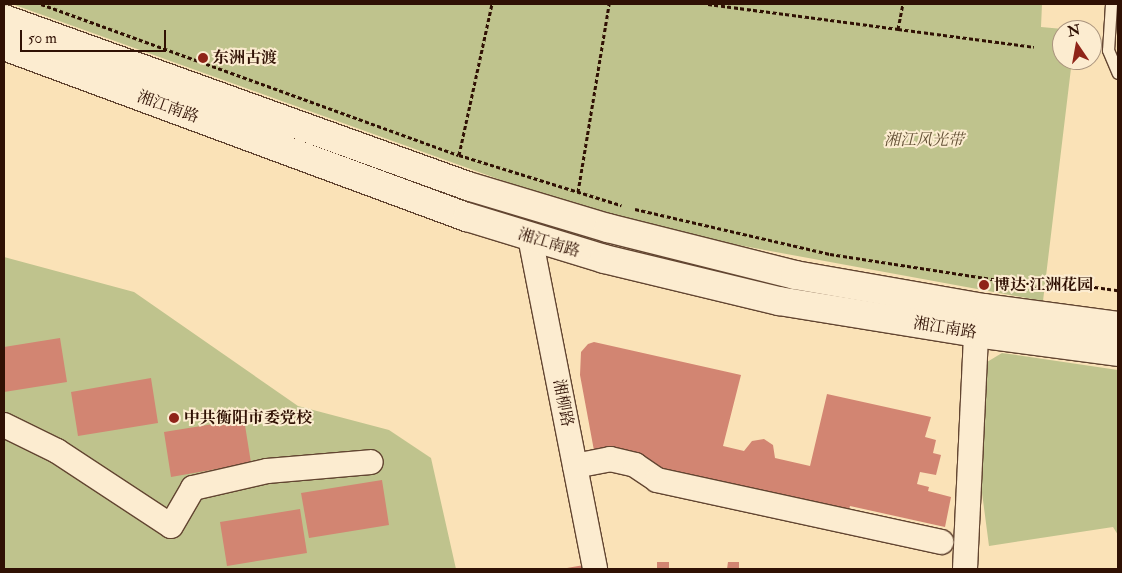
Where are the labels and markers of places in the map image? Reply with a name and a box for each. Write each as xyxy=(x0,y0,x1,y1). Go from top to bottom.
place label: 东洲古渡 xyxy=(213,48,277,68)
marker: 东洲古渡 xyxy=(197,52,209,64)
place label: 博达·江洲花园 xyxy=(994,275,1093,295)
marker: 博达·江洲花园 xyxy=(978,279,990,291)
place label: 中共衡阳市委党校 xyxy=(184,408,312,428)
marker: 中共衡阳市委党校 xyxy=(168,412,180,424)

